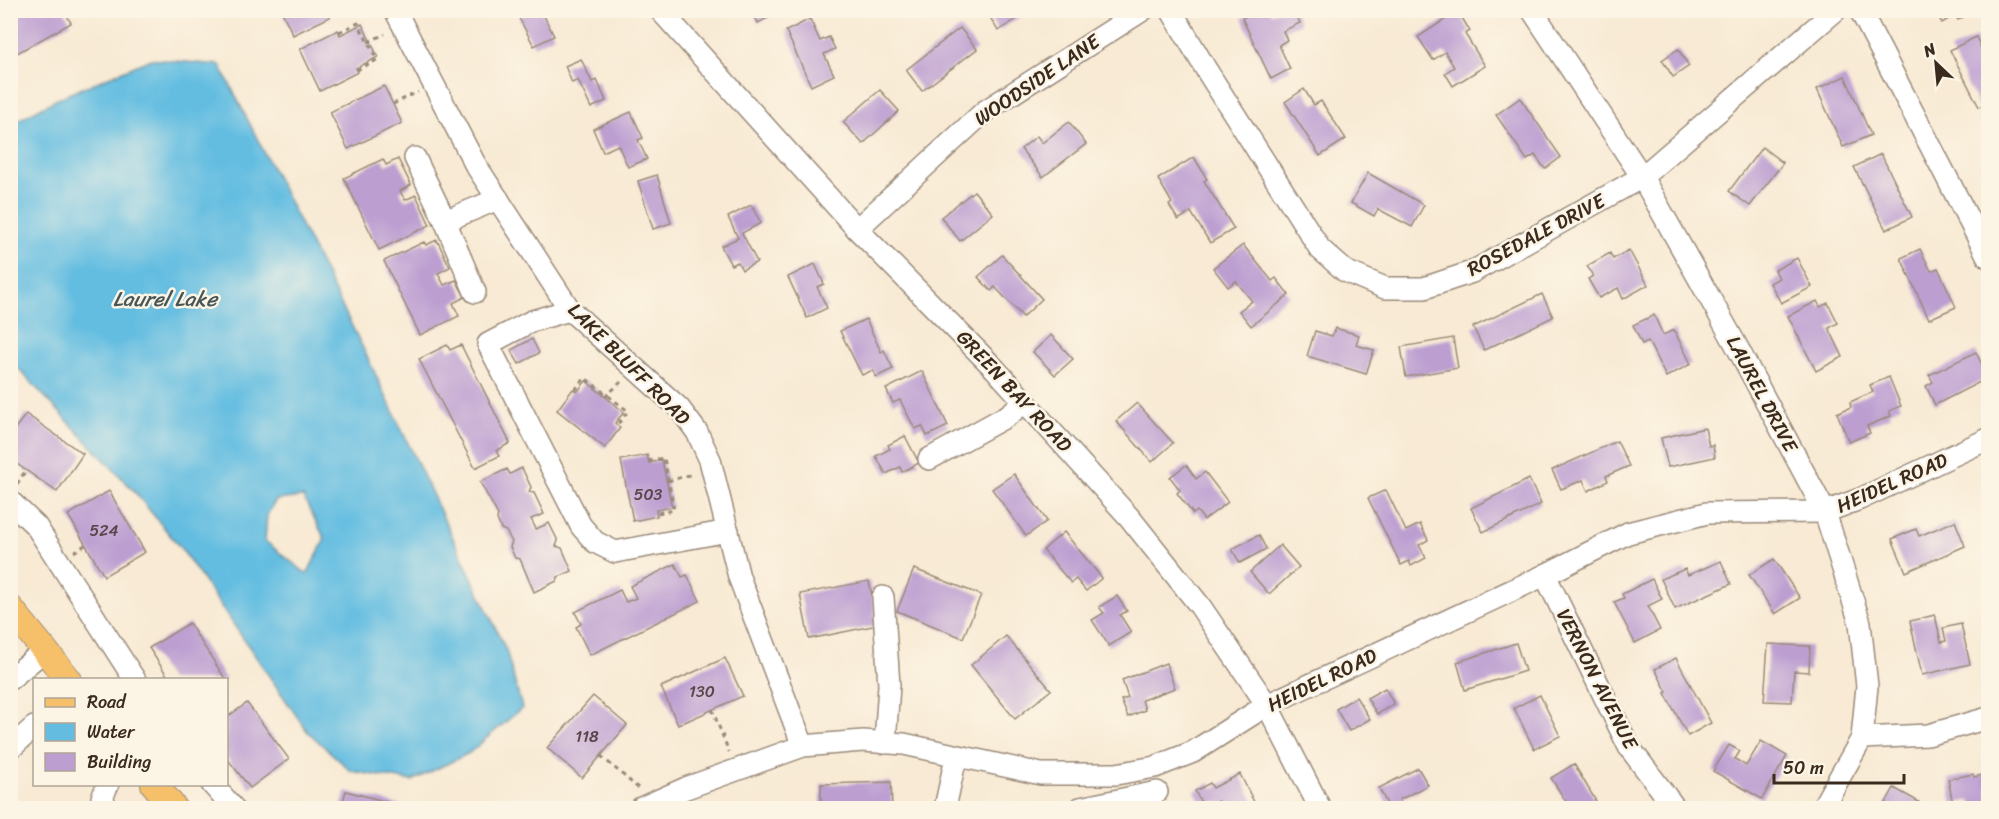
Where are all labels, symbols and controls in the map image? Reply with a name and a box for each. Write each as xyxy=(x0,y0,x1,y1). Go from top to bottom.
street label: WOODSIDE LANE xyxy=(967,24,1109,135)
north arrow xyxy=(1906,33,1966,93)
text: N xyxy=(1917,34,1942,66)
street label: ROSEDALE DRIVE xyxy=(1461,183,1613,286)
water label: Laurel Lake xyxy=(113,280,219,318)
street label: LAKE BLUFF ROAD xyxy=(559,294,699,434)
street label: GREEN BAY ROAD xyxy=(947,321,1081,461)
street label: LAUREL DRIVE xyxy=(1716,329,1808,460)
street label: HEIDEL ROAD xyxy=(1831,443,1953,523)
house number: 503 xyxy=(634,480,663,509)
house number: 524 xyxy=(89,516,119,545)
street label: VERNON AVENUE xyxy=(1546,602,1648,757)
street label: HEIDEL ROAD xyxy=(1261,638,1383,722)
house number: 130 xyxy=(689,677,715,706)
legend xyxy=(33,678,228,786)
text: Road xyxy=(87,686,127,718)
text: Water xyxy=(87,716,136,748)
house number: 118 xyxy=(575,722,599,751)
text: Building xyxy=(87,746,151,778)
scale bar xyxy=(1774,747,1904,785)
text: 50 m xyxy=(1783,752,1824,784)

